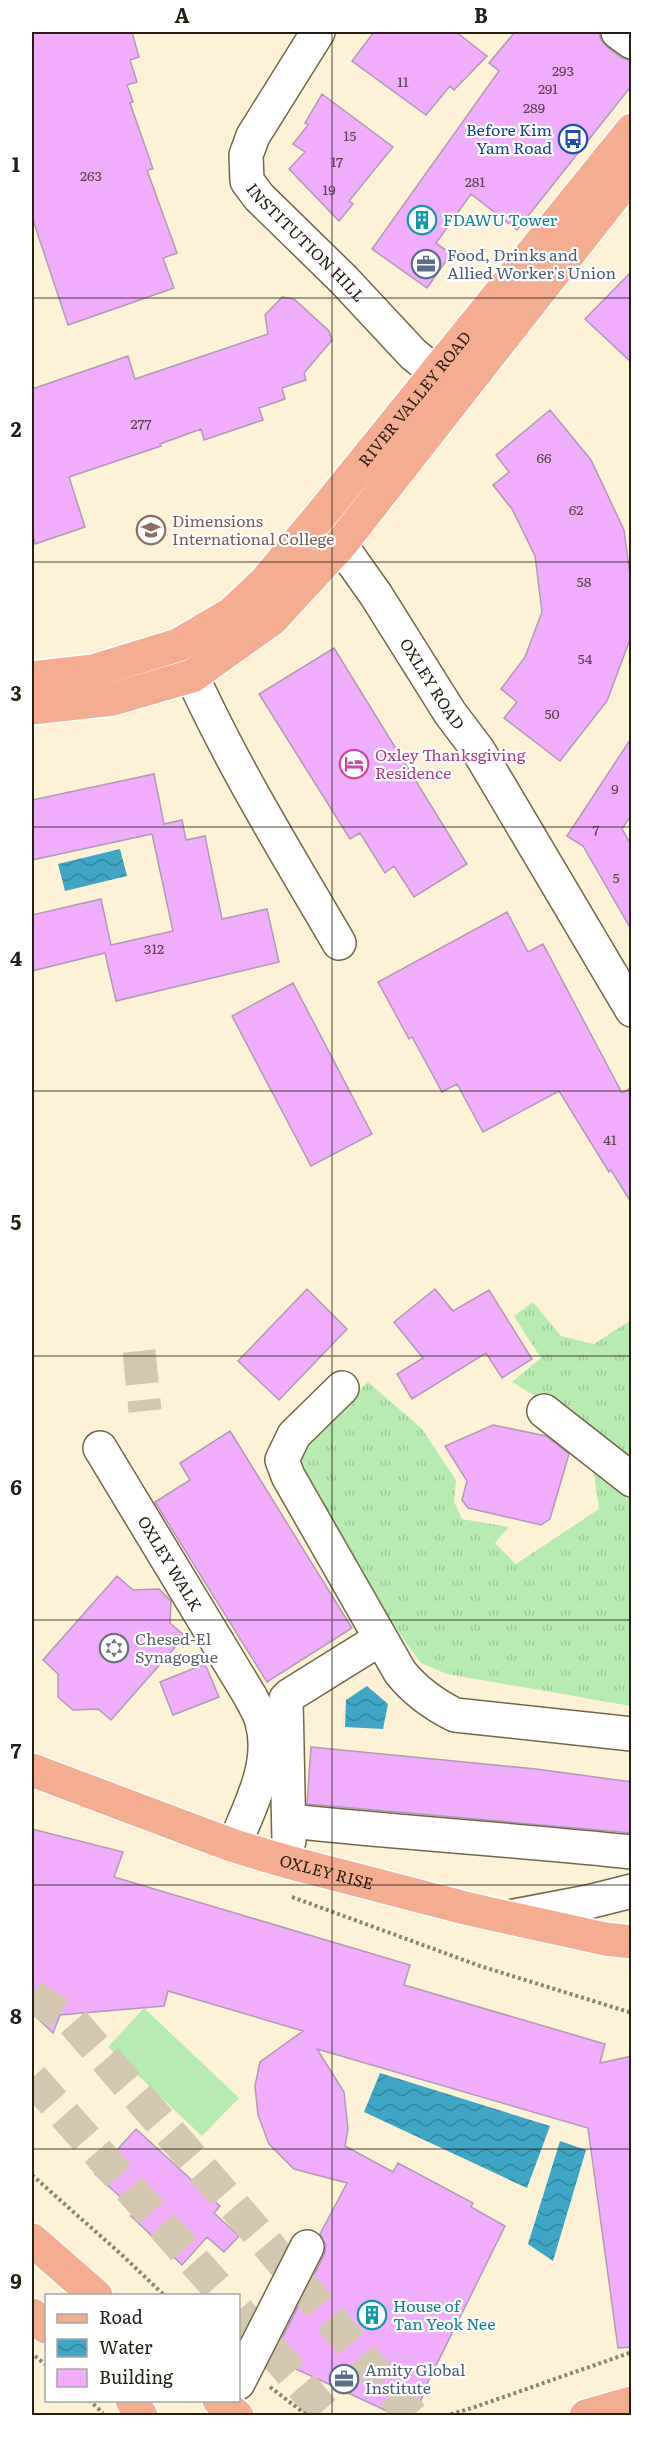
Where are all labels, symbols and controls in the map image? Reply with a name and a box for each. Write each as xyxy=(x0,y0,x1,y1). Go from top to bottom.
text: A xyxy=(174,0,190,29)
text: B xyxy=(474,0,488,29)
house number: 293 xyxy=(552,60,574,80)
house number: 11 xyxy=(397,71,409,91)
house number: 291 xyxy=(538,78,558,98)
house number: 289 xyxy=(523,97,545,117)
place label: Before Kim Yam Road xyxy=(466,117,552,159)
bus stop icon: Before Kim Yam Road xyxy=(557,123,589,155)
house number: 15 xyxy=(344,125,356,145)
text: 1 xyxy=(12,148,20,178)
house number: 17 xyxy=(331,151,343,171)
house number: 263 xyxy=(80,165,102,185)
house number: 281 xyxy=(465,171,486,191)
street label: INSTITUTION HILL xyxy=(241,177,371,307)
house number: 19 xyxy=(322,179,336,199)
building icon: FDAWU Tower xyxy=(406,204,438,236)
place label: FDAWU Tower xyxy=(443,207,558,231)
place label: Food, Drinks and Allied Worker's Union xyxy=(447,242,616,284)
office icon: Food, Drinks and Allied Worker's Union xyxy=(410,248,442,280)
street label: RIVER VALLEY ROAD xyxy=(352,325,476,471)
text: 2 xyxy=(11,413,22,443)
house number: 277 xyxy=(130,413,152,433)
house number: 66 xyxy=(536,447,552,467)
house number: 62 xyxy=(569,499,583,519)
place label: Dimensions International College xyxy=(172,508,334,550)
school or university icon: Dimensions International College xyxy=(135,514,167,546)
house number: 58 xyxy=(577,571,592,591)
street label: OXLEY ROAD xyxy=(395,633,471,734)
house number: 54 xyxy=(578,648,593,668)
text: 3 xyxy=(10,677,22,707)
house number: 50 xyxy=(544,703,560,723)
place label: Oxley Thanksgiving Residence xyxy=(375,742,526,784)
hotel icon: Oxley Thanksgiving Residence xyxy=(338,748,370,780)
house number: 9 xyxy=(611,778,619,798)
house number: 7 xyxy=(592,819,600,839)
house number: 5 xyxy=(612,867,620,887)
house number: 312 xyxy=(144,938,164,958)
text: 4 xyxy=(10,942,22,972)
house number: 41 xyxy=(603,1129,617,1149)
text: 5 xyxy=(11,1206,22,1236)
text: 6 xyxy=(10,1471,22,1501)
street label: OXLEY WALK xyxy=(133,1511,209,1615)
place label: Chesed-El Synagogue xyxy=(135,1626,218,1668)
synagogue icon: Chesed-El Synagogue xyxy=(98,1632,130,1664)
text: 7 xyxy=(11,1735,22,1765)
street label: OXLEY RISE xyxy=(277,1847,376,1895)
text: 8 xyxy=(10,2000,22,2030)
text: 9 xyxy=(10,2265,22,2295)
place label: House of Tan Yeok Nee xyxy=(393,2293,495,2335)
legend xyxy=(45,2294,240,2402)
building icon: House of Tan Yeok Nee xyxy=(356,2299,388,2331)
text: Road xyxy=(99,2303,143,2330)
text: Water xyxy=(99,2333,153,2360)
place label: Amity Global Institute xyxy=(365,2357,465,2399)
text: Building xyxy=(99,2363,174,2390)
office icon: Amity Global Institute xyxy=(328,2363,360,2395)

